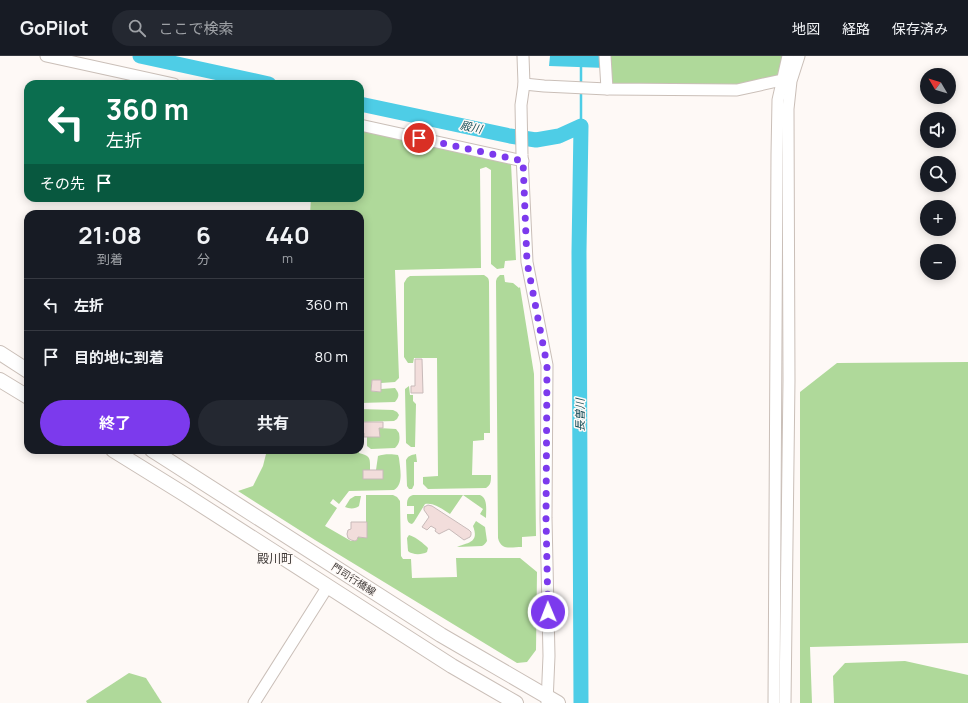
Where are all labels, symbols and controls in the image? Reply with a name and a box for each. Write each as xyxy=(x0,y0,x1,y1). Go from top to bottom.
search box xyxy=(112,10,392,46)
text: GoPilot xyxy=(20,15,88,41)
icon: search xyxy=(126,17,148,39)
text: ここで検索 xyxy=(158,18,233,39)
text: 地図 xyxy=(792,19,820,38)
text: 経路 xyxy=(842,19,870,38)
text: 保存済み xyxy=(892,19,948,38)
north arrow xyxy=(920,68,956,104)
map controls xyxy=(920,68,956,280)
text: 360 m xyxy=(106,90,189,128)
icon: left xyxy=(40,96,92,148)
button: sound xyxy=(920,112,956,148)
water label: 殿川 xyxy=(459,117,484,136)
pin xyxy=(402,121,436,155)
icon: arrive xyxy=(408,127,430,149)
text: 左折 xyxy=(106,128,142,152)
button: search xyxy=(920,156,956,192)
icon: arrive xyxy=(93,172,115,194)
text: その先 xyxy=(40,173,85,194)
button: + xyxy=(920,200,956,236)
text: 21:08 xyxy=(78,218,142,251)
text: 6 xyxy=(196,218,211,251)
text: 440 xyxy=(265,218,310,251)
button: − xyxy=(920,244,956,280)
text: m xyxy=(282,249,293,267)
text: 到着 xyxy=(97,250,123,268)
text: 分 xyxy=(197,250,210,268)
icon: left xyxy=(40,294,62,316)
text: 360 m xyxy=(306,294,348,315)
text: 左折 xyxy=(74,295,104,316)
icon: arrive xyxy=(40,346,62,368)
text: 80 m xyxy=(314,346,348,367)
text: 目的地に到着 xyxy=(74,347,164,368)
water label: 長曽川 xyxy=(572,398,587,432)
button: 終了 xyxy=(40,400,190,446)
button: 共有 xyxy=(198,400,348,446)
district label: 殿川町 xyxy=(257,550,293,567)
street label: 門司行橋線 xyxy=(329,560,379,598)
position arrow xyxy=(527,591,569,633)

